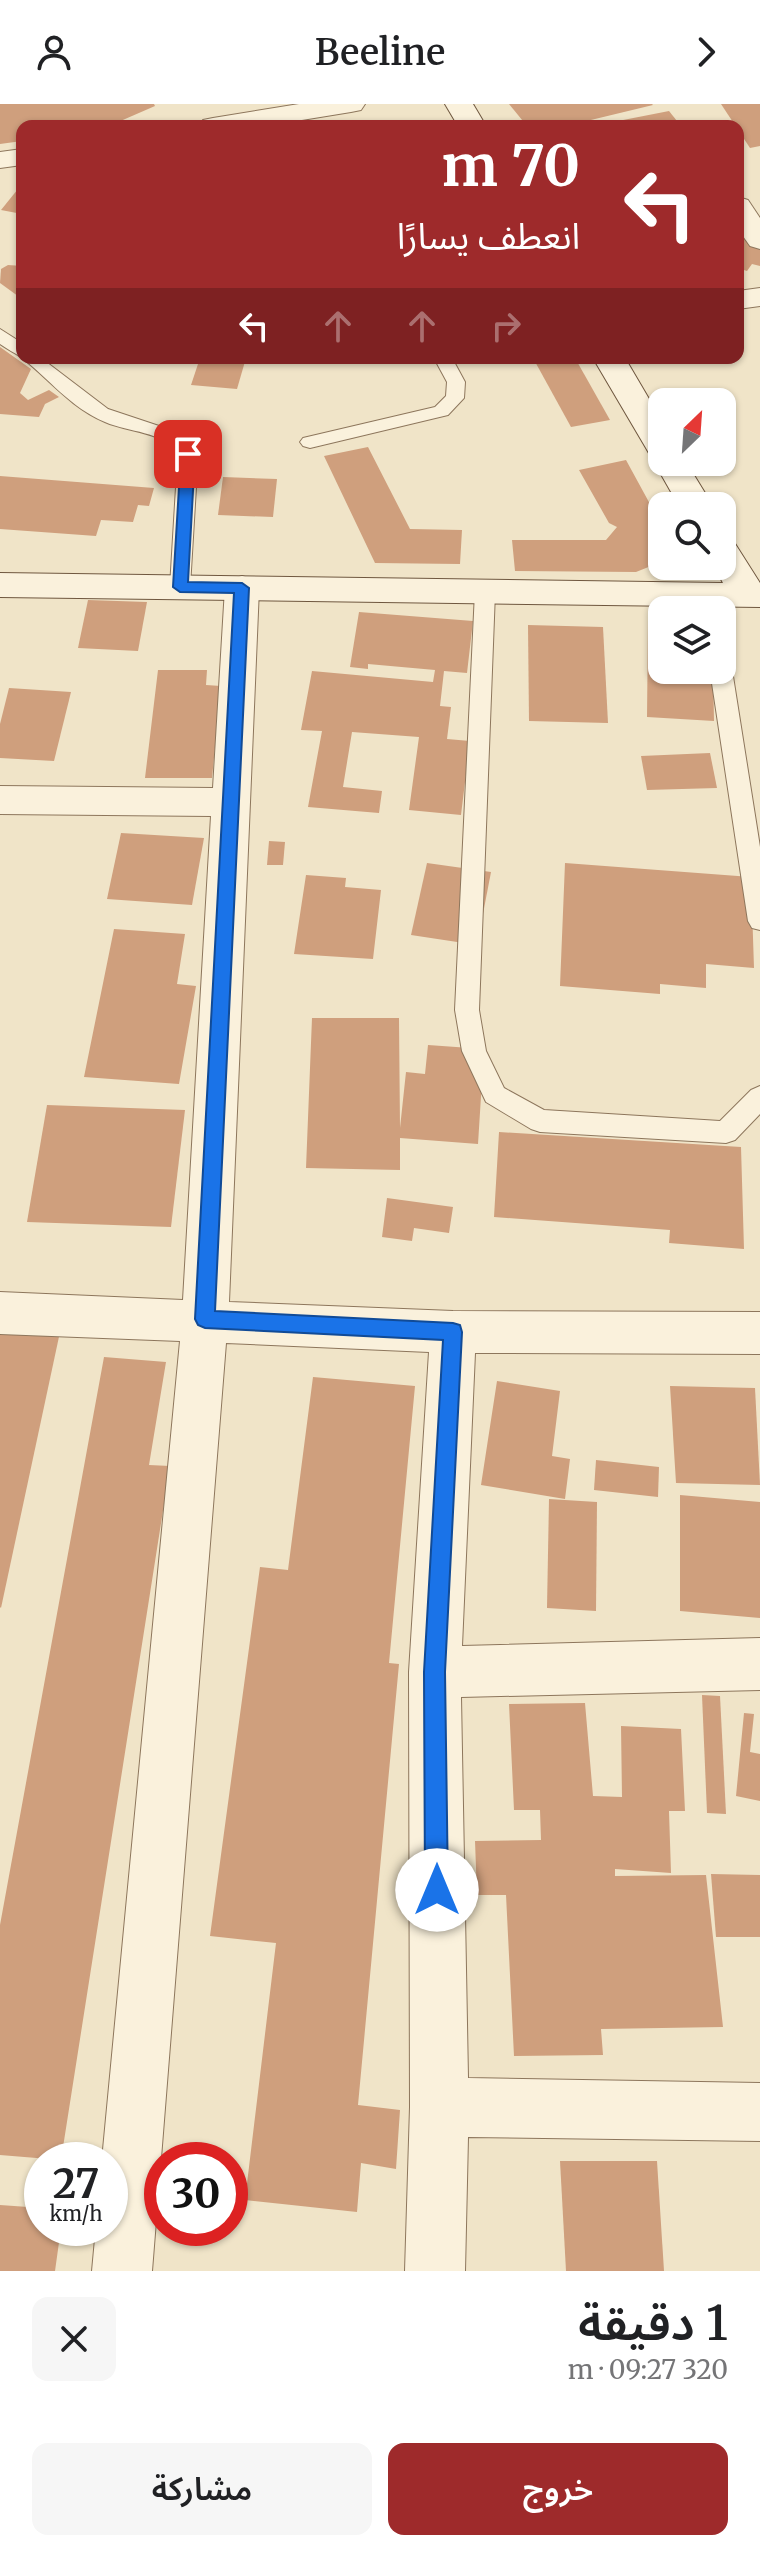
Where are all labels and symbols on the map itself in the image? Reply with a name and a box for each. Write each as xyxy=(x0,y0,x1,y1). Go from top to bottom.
north arrow xyxy=(648,388,736,476)
pin xyxy=(154,420,222,488)
position arrow xyxy=(395,1848,479,1932)
speed limit sign: 30 xyxy=(144,2142,248,2246)

